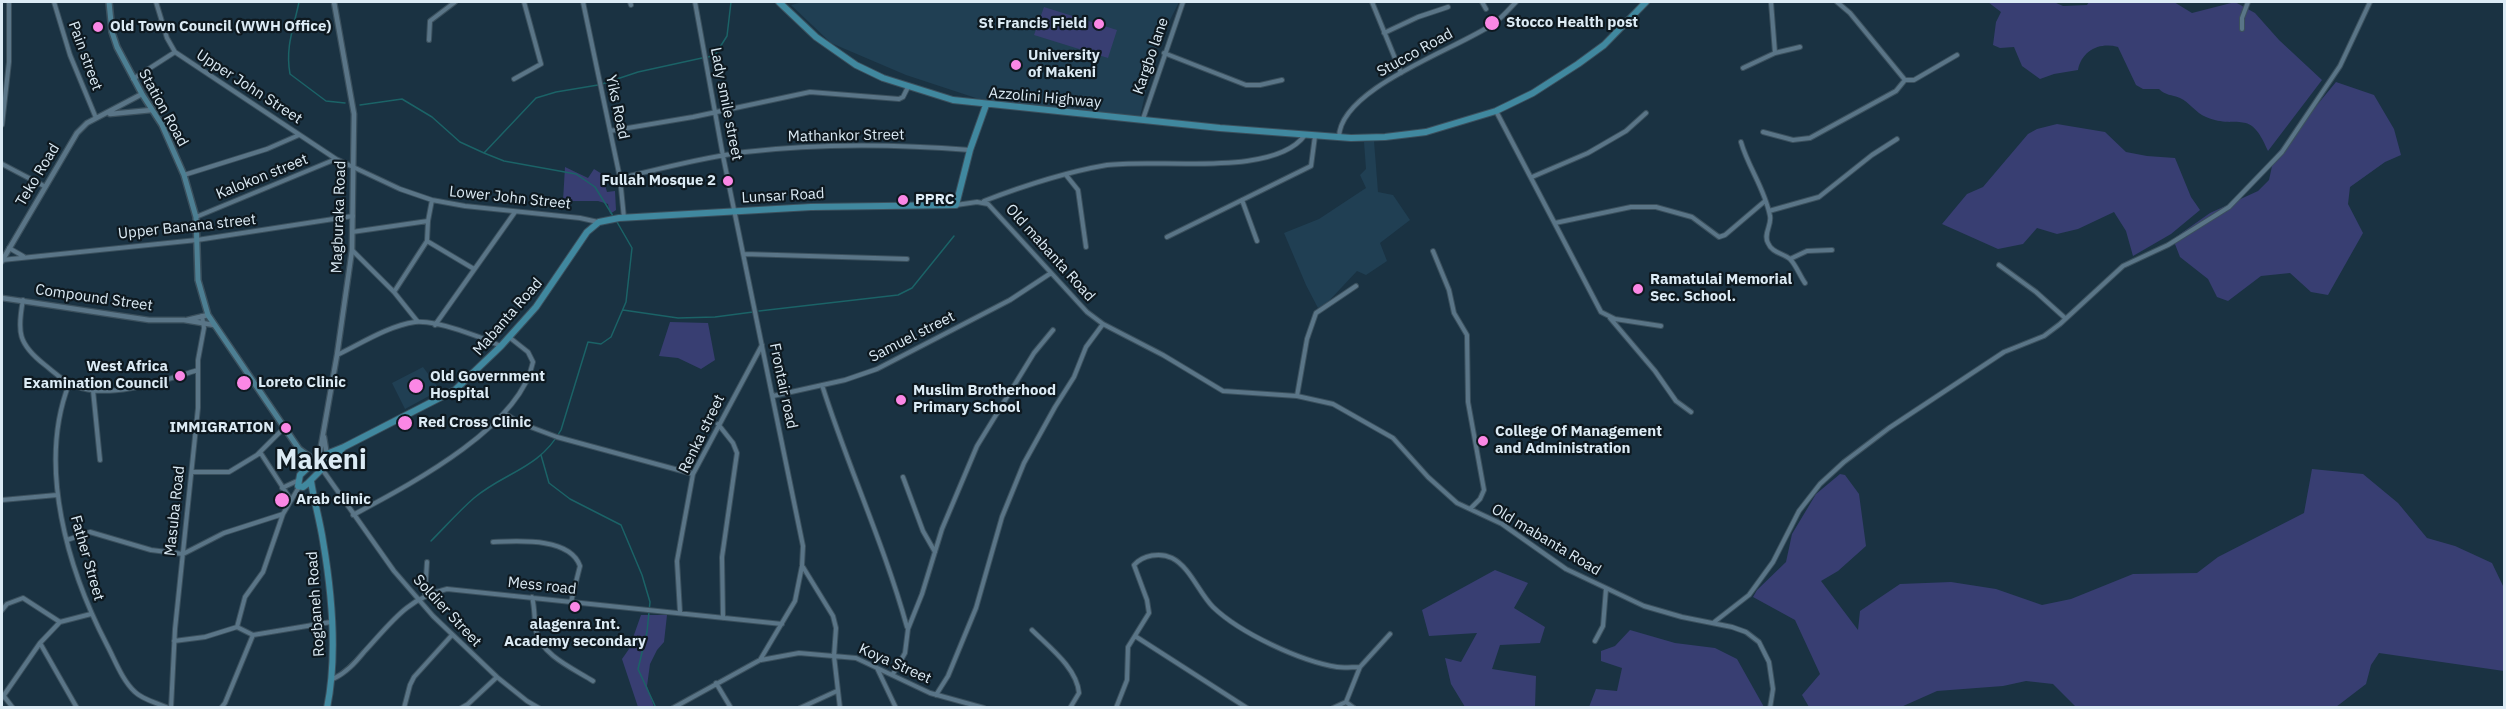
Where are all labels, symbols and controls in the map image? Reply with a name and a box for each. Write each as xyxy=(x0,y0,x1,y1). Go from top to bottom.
marker: Stocco Health post xyxy=(1483,14,1501,32)
place label: Stocco Health post xyxy=(1506,14,1638,32)
place label: St Francis Field xyxy=(978,15,1087,33)
street label: Kargbo lane xyxy=(1129,15,1173,97)
marker: St Francis Field xyxy=(1092,17,1106,31)
place label: Old Town Council (WWH Office) xyxy=(110,18,331,36)
street label: Pain street xyxy=(64,19,106,93)
marker: Old Town Council (WWH Office) xyxy=(91,20,105,34)
street label: Stucco Road xyxy=(1374,25,1456,81)
street label: Upper John Street xyxy=(193,46,305,128)
street label: Lady smile street xyxy=(706,46,746,162)
place label: University of Makeni xyxy=(1028,47,1100,82)
marker: University of Makeni xyxy=(1009,58,1023,72)
street label: Station Road xyxy=(134,66,192,150)
street label: Yiks Road xyxy=(601,73,633,141)
street label: Azzolini Highway xyxy=(988,84,1102,112)
street label: Mathankor Street xyxy=(787,126,905,146)
street label: Teko Road xyxy=(12,140,64,210)
street label: Kalokon street xyxy=(213,150,311,204)
street label: Magburaka Road xyxy=(328,160,350,274)
place label: Fullah Mosque 2 xyxy=(601,172,716,190)
marker: Fullah Mosque 2 xyxy=(721,174,735,188)
street label: Lower John Street xyxy=(448,183,572,213)
street label: Lunsar Road xyxy=(741,185,825,207)
place label: PPRC xyxy=(915,191,954,209)
marker: PPRC xyxy=(896,193,910,207)
street label: Old mabanta Road xyxy=(1002,201,1098,305)
street label: Upper Banana street xyxy=(117,211,257,243)
place label: Ramatulai Memorial Sec. School. xyxy=(1650,271,1792,306)
street label: Mabanta Road xyxy=(469,275,547,359)
street label: Compound Street xyxy=(34,281,154,315)
marker: Ramatulai Memorial Sec. School. xyxy=(1631,282,1645,296)
street label: Samuel street xyxy=(866,308,958,366)
street label: Frontair road xyxy=(765,342,801,430)
place label: West Africa Examination Council xyxy=(23,358,168,393)
place label: Old Government Hospital xyxy=(430,368,545,403)
marker: West Africa Examination Council xyxy=(173,369,187,383)
marker: Loreto Clinic xyxy=(235,374,253,392)
place label: Loreto Clinic xyxy=(258,374,346,392)
marker: Old Government Hospital xyxy=(407,377,425,395)
place label: Muslim Brotherhood Primary School xyxy=(913,382,1056,417)
street label: Renka street xyxy=(675,392,729,476)
marker: Muslim Brotherhood Primary School xyxy=(894,393,908,407)
marker: Red Cross Clinic xyxy=(396,414,414,432)
place label: Red Cross Clinic xyxy=(418,414,531,432)
place label: IMMIGRATION xyxy=(170,419,274,437)
marker: IMMIGRATION xyxy=(279,421,293,435)
place label: College Of Management and Administration xyxy=(1495,423,1662,458)
marker: College Of Management and Administration xyxy=(1476,434,1490,448)
district label: Makeni xyxy=(275,445,367,477)
street label: Masuba Road xyxy=(161,465,189,557)
marker: Arab clinic xyxy=(273,491,291,509)
place label: Arab clinic xyxy=(296,491,371,509)
street label: Old mabanta Road xyxy=(1488,500,1604,580)
street label: Father Street xyxy=(66,513,108,603)
street label: Rogbaneh Road xyxy=(303,551,329,657)
street label: Soldier Street xyxy=(409,571,485,651)
street label: Mess road xyxy=(507,573,577,599)
marker: alagenra Int. Academy secondary xyxy=(568,600,582,614)
place label: alagenra Int. Academy secondary xyxy=(504,616,646,651)
street label: Koya Street xyxy=(856,640,934,688)

